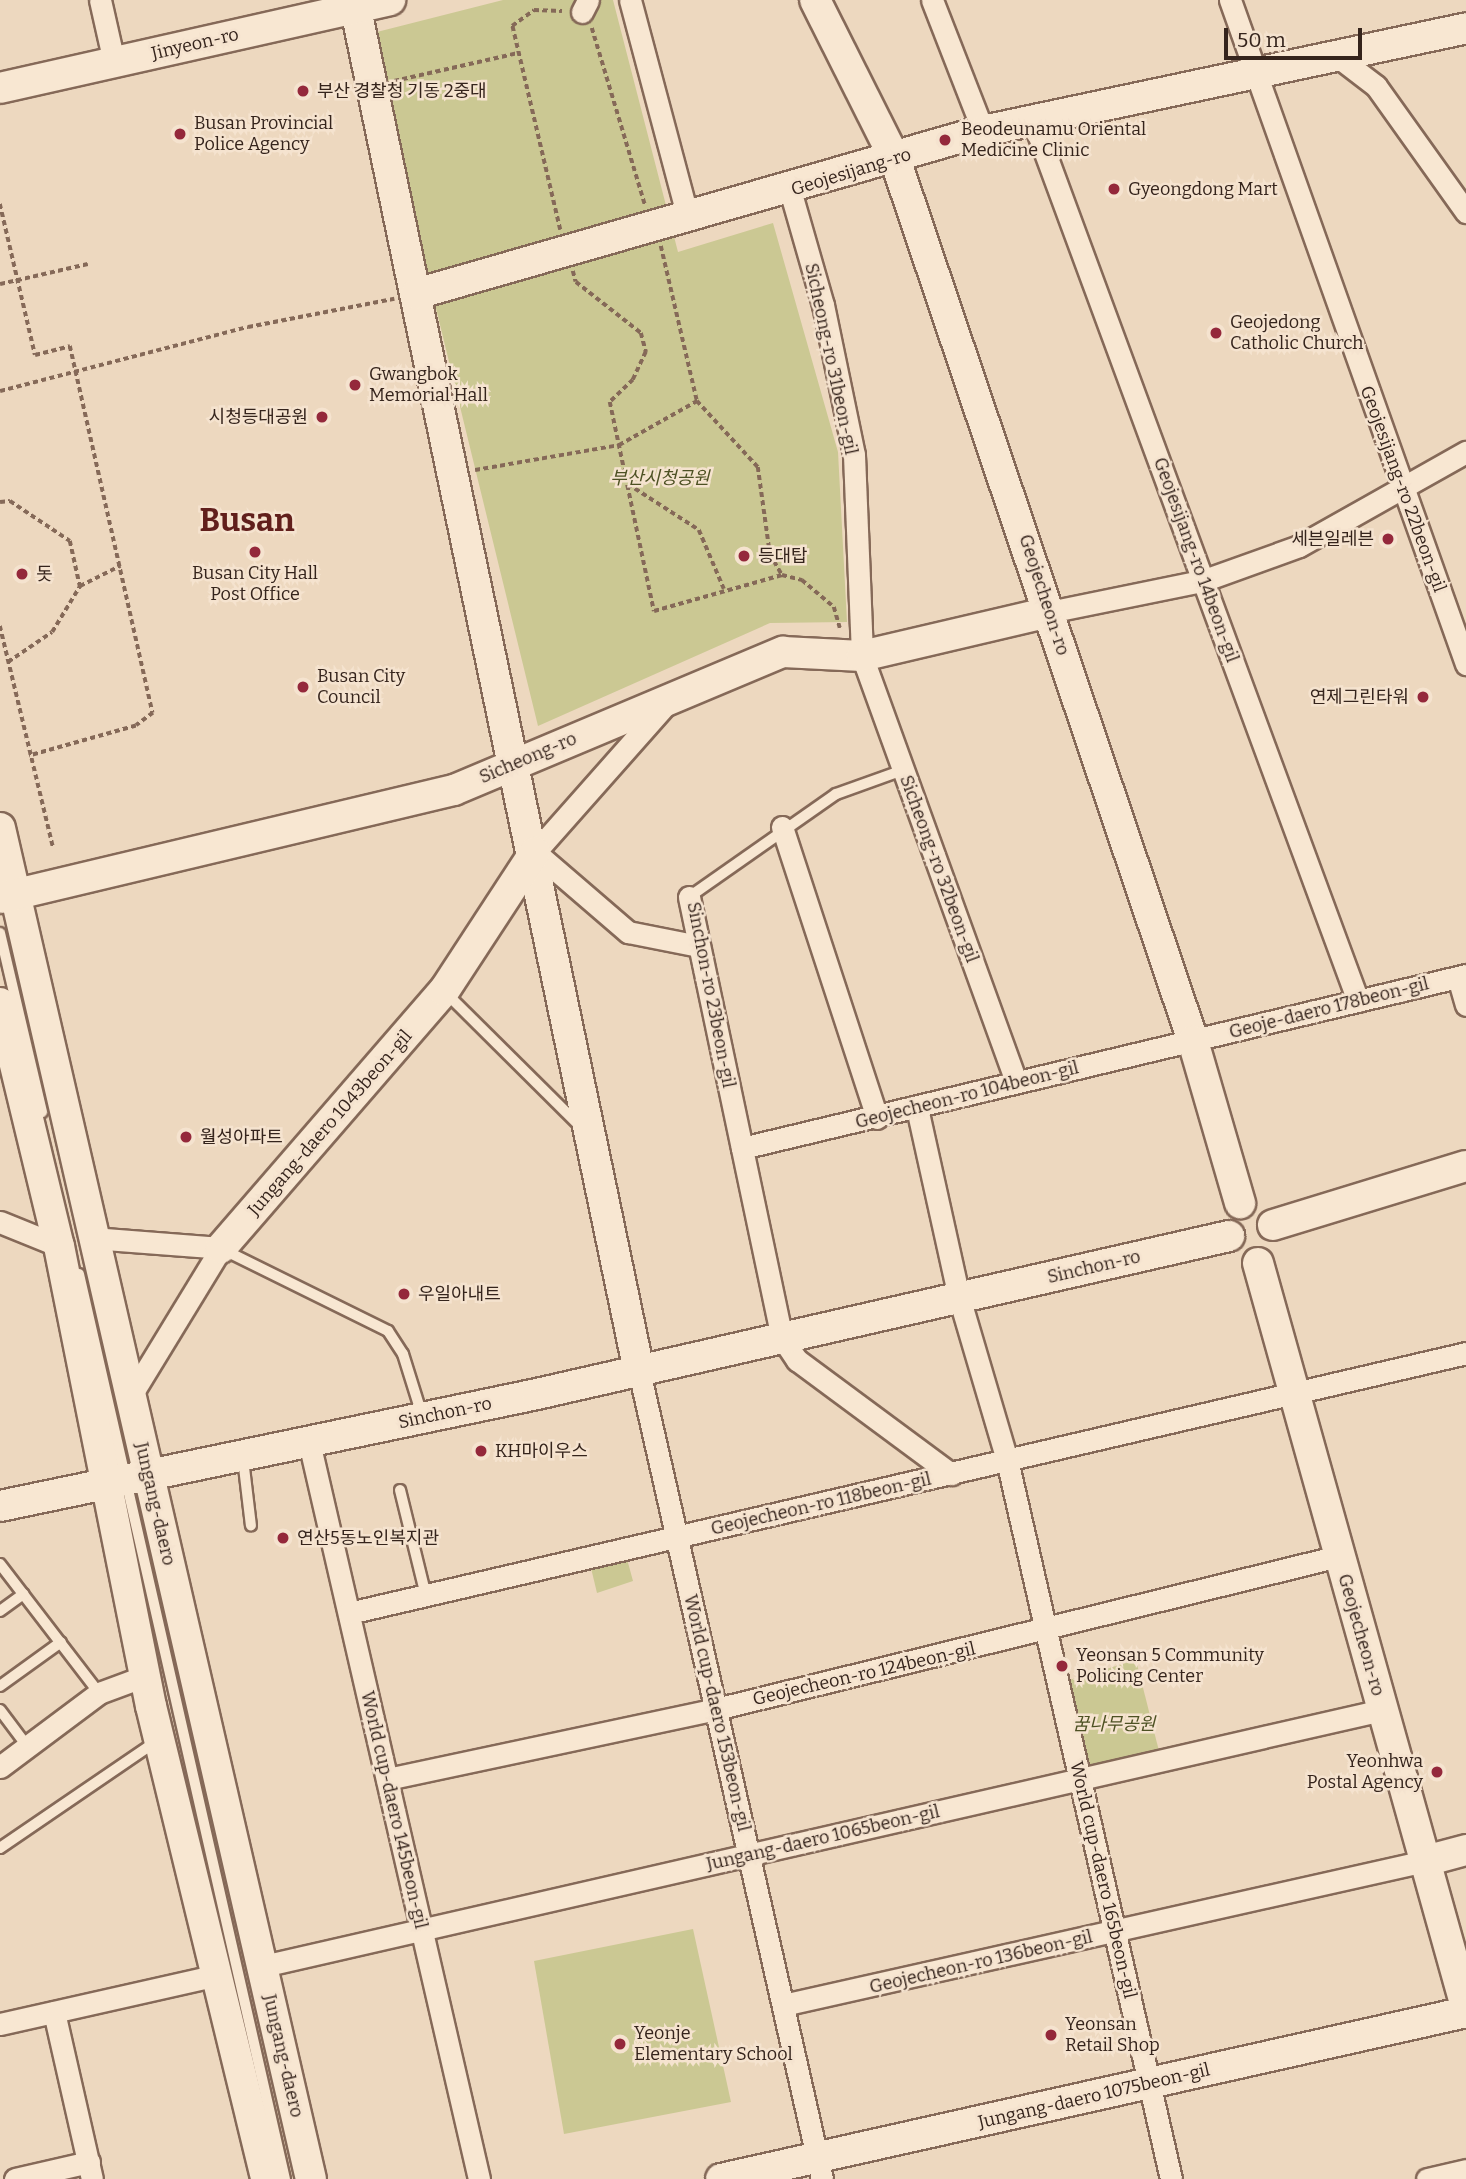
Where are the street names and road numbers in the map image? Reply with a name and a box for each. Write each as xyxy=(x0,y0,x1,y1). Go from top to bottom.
street label: Jinyeon-ro xyxy=(149,23,241,65)
street label: Geojesijang-ro xyxy=(788,143,914,201)
street label: Sicheong-ro 31beon-gil xyxy=(800,261,862,457)
street label: Geojesijang-ro 22beon-gil xyxy=(1356,383,1450,595)
street label: Geojesijang-ro 14beon-gil xyxy=(1149,455,1243,665)
street label: Geojecheon-ro xyxy=(1014,532,1074,658)
street label: Sicheong-ro xyxy=(476,728,580,788)
street label: Sicheong-ro 32beon-gil xyxy=(895,772,983,966)
street label: Sinchon-ro 23beon-gil xyxy=(682,900,740,1090)
street label: Geoje-daero 178beon-gil xyxy=(1227,973,1431,1043)
street label: Jungang-daero 1043beon-gil xyxy=(243,1026,417,1220)
street label: Geojecheon-ro 104beon-gil xyxy=(853,1057,1081,1133)
street label: Sinchon-ro xyxy=(1045,1246,1143,1288)
street label: Sinchon-ro xyxy=(396,1393,494,1433)
street label: Jungang-daero xyxy=(130,1440,180,1568)
street label: Geojecheon-ro 118beon-gil xyxy=(709,1468,933,1540)
street label: Geojecheon-ro xyxy=(1333,1572,1389,1698)
street label: World cup-daero 153beon-gil xyxy=(679,1592,755,1834)
street label: Geojecheon-ro 124beon-gil xyxy=(751,1638,977,1710)
street label: World cup-daero 145beon-gil xyxy=(356,1689,432,1931)
street label: World cup-daero 165beon-gil xyxy=(1065,1759,1141,2001)
street label: Jungang-daero 1065beon-gil xyxy=(704,1801,942,1875)
street label: Geojecheon-ro 136beon-gil xyxy=(867,1926,1095,1998)
street label: Jungang-daero xyxy=(258,1992,308,2120)
street label: Jungang-daero 1075beon-gil xyxy=(976,2059,1212,2133)

